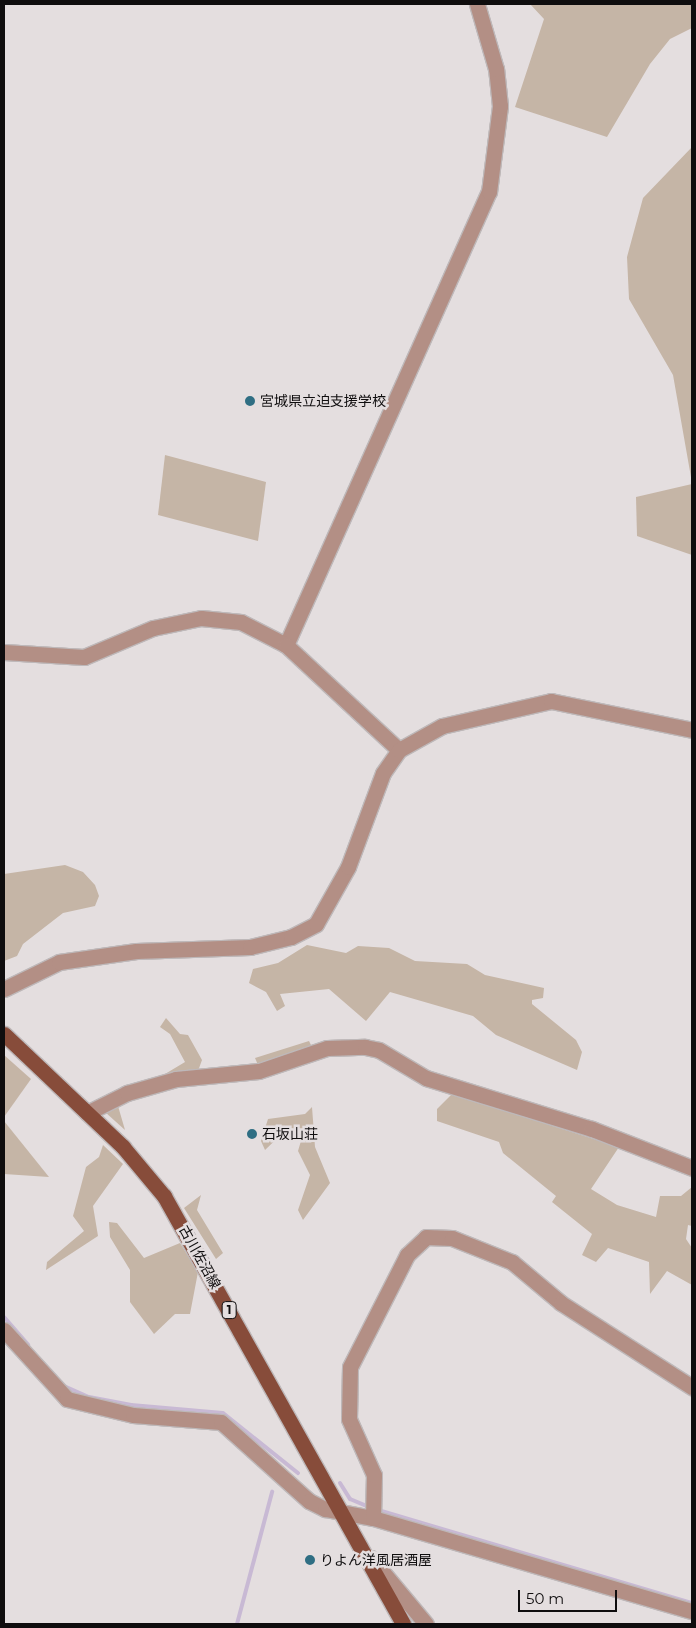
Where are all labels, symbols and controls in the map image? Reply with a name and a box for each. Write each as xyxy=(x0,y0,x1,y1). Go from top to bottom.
place label: 宮城県立迫支援学校 xyxy=(260,393,386,409)
marker: 宮城県立迫支援学校 xyxy=(244,395,256,407)
place label: 石坂山荘 xyxy=(262,1126,318,1142)
marker: 石坂山荘 xyxy=(246,1128,258,1140)
street label: 古川佐沼線 xyxy=(176,1222,224,1292)
road number: 1 xyxy=(222,1300,236,1320)
place label: りよん洋風居酒屋 xyxy=(320,1552,432,1568)
marker: りよん洋風居酒屋 xyxy=(304,1554,316,1566)
scale bar xyxy=(521,1580,620,1612)
text: 50 m xyxy=(526,1589,564,1608)

